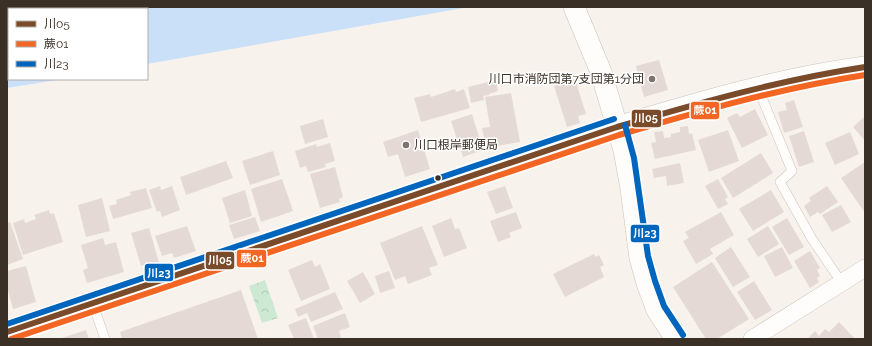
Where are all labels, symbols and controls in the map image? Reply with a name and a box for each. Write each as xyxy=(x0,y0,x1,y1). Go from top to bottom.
legend xyxy=(8,8,148,80)
text: 川05 xyxy=(44,17,70,31)
text: 蕨01 xyxy=(44,37,68,51)
text: 川23 xyxy=(44,57,69,71)
place label: 川口市消防団第7支団第1分団 xyxy=(488,72,644,86)
marker: 川口市消防団第7支団第1分団 xyxy=(647,74,657,84)
line badge: 蕨01 xyxy=(690,101,720,120)
text: 蕨01 xyxy=(693,104,717,117)
line badge: 川05 xyxy=(631,109,662,128)
text: 川05 xyxy=(634,112,658,125)
place label: 川口根岸郵便局 xyxy=(414,138,498,152)
marker: 川口根岸郵便局 xyxy=(401,140,411,150)
unlabelled marker xyxy=(433,173,443,183)
line badge: 川23 xyxy=(630,224,660,243)
text: 川23 xyxy=(633,227,657,240)
line badge: 蕨01 xyxy=(236,249,267,268)
line badge: 川05 xyxy=(205,251,235,270)
text: 蕨01 xyxy=(240,252,264,265)
text: 川05 xyxy=(208,254,232,267)
line badge: 川23 xyxy=(144,263,174,282)
text: 川23 xyxy=(147,267,171,280)

